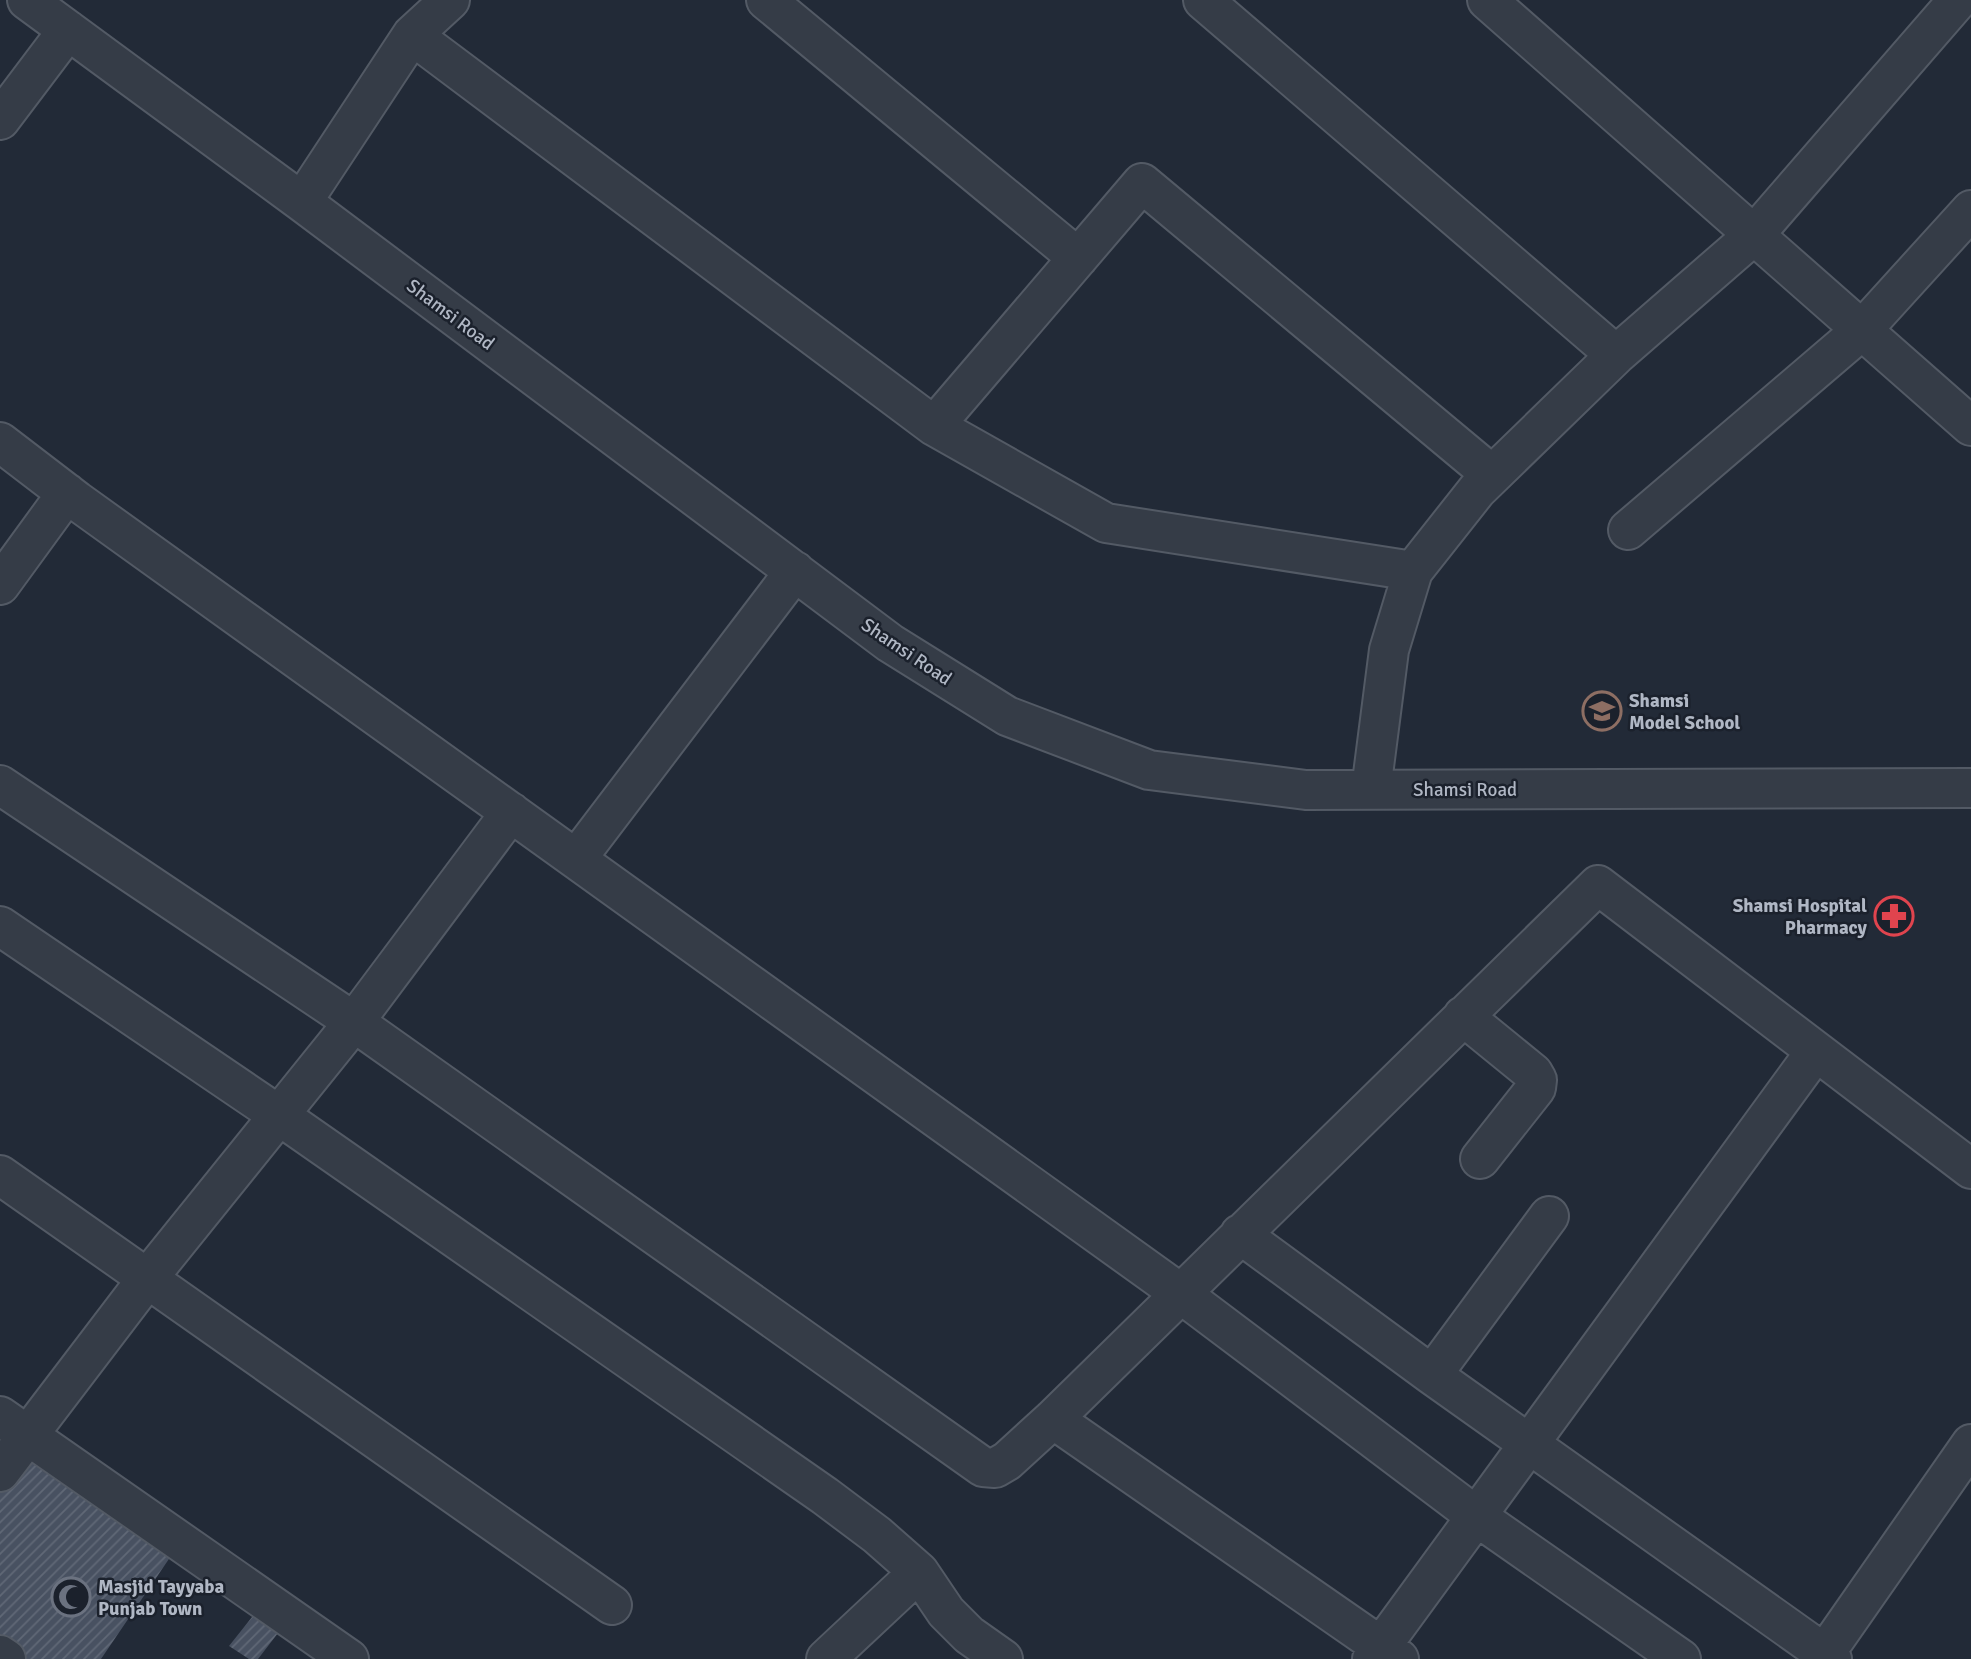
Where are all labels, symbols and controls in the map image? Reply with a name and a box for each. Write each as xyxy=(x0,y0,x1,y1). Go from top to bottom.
street label: Shamsi Road xyxy=(402,274,499,356)
street label: Shamsi Road xyxy=(857,613,956,691)
place label: Shamsi Model School xyxy=(1629,689,1740,735)
school or university icon: Shamsi Model School xyxy=(1581,690,1623,732)
street label: Shamsi Road xyxy=(1413,778,1517,802)
place label: Shamsi Hospital Pharmacy xyxy=(1733,894,1868,940)
pharmacy icon: Shamsi Hospital Pharmacy xyxy=(1873,895,1915,937)
place label: Masjid Tayyaba Punjab Town xyxy=(98,1575,225,1621)
mosque icon: Masjid Tayyaba Punjab Town xyxy=(50,1576,92,1618)

